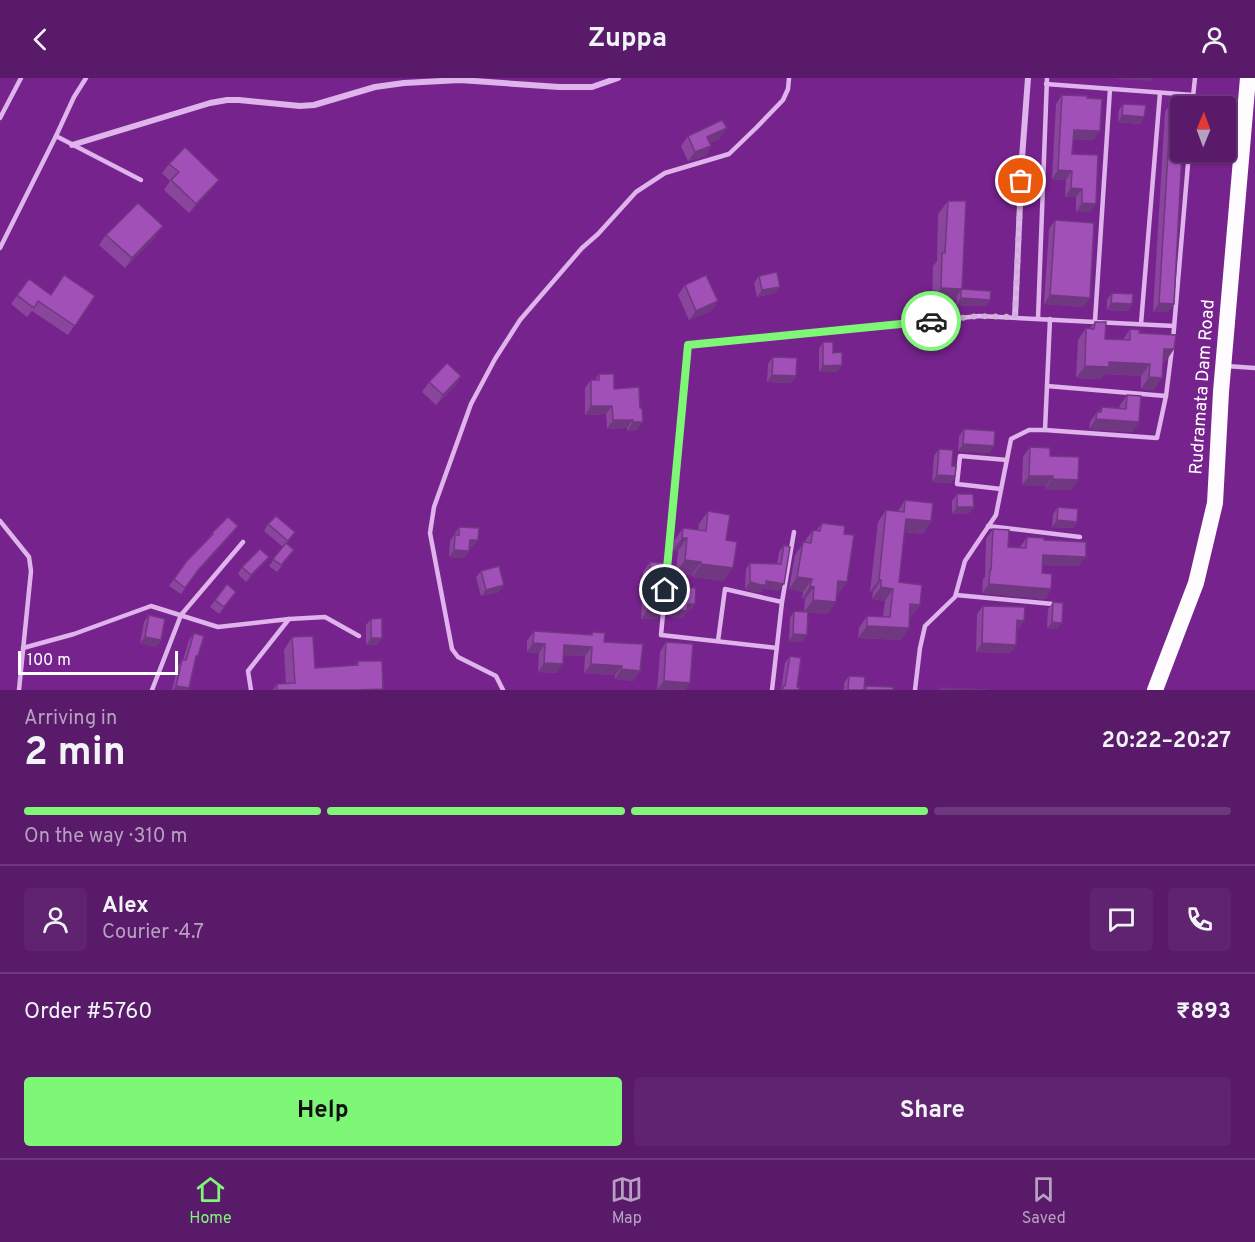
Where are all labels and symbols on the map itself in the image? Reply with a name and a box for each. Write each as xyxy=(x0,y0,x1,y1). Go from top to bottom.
north arrow xyxy=(1170,96,1236,162)
pin xyxy=(995,155,1046,206)
courier xyxy=(901,291,961,351)
street label: Rudramata Dam Road xyxy=(1185,298,1221,476)
pin xyxy=(639,564,690,615)
scale bar xyxy=(18,648,178,676)

